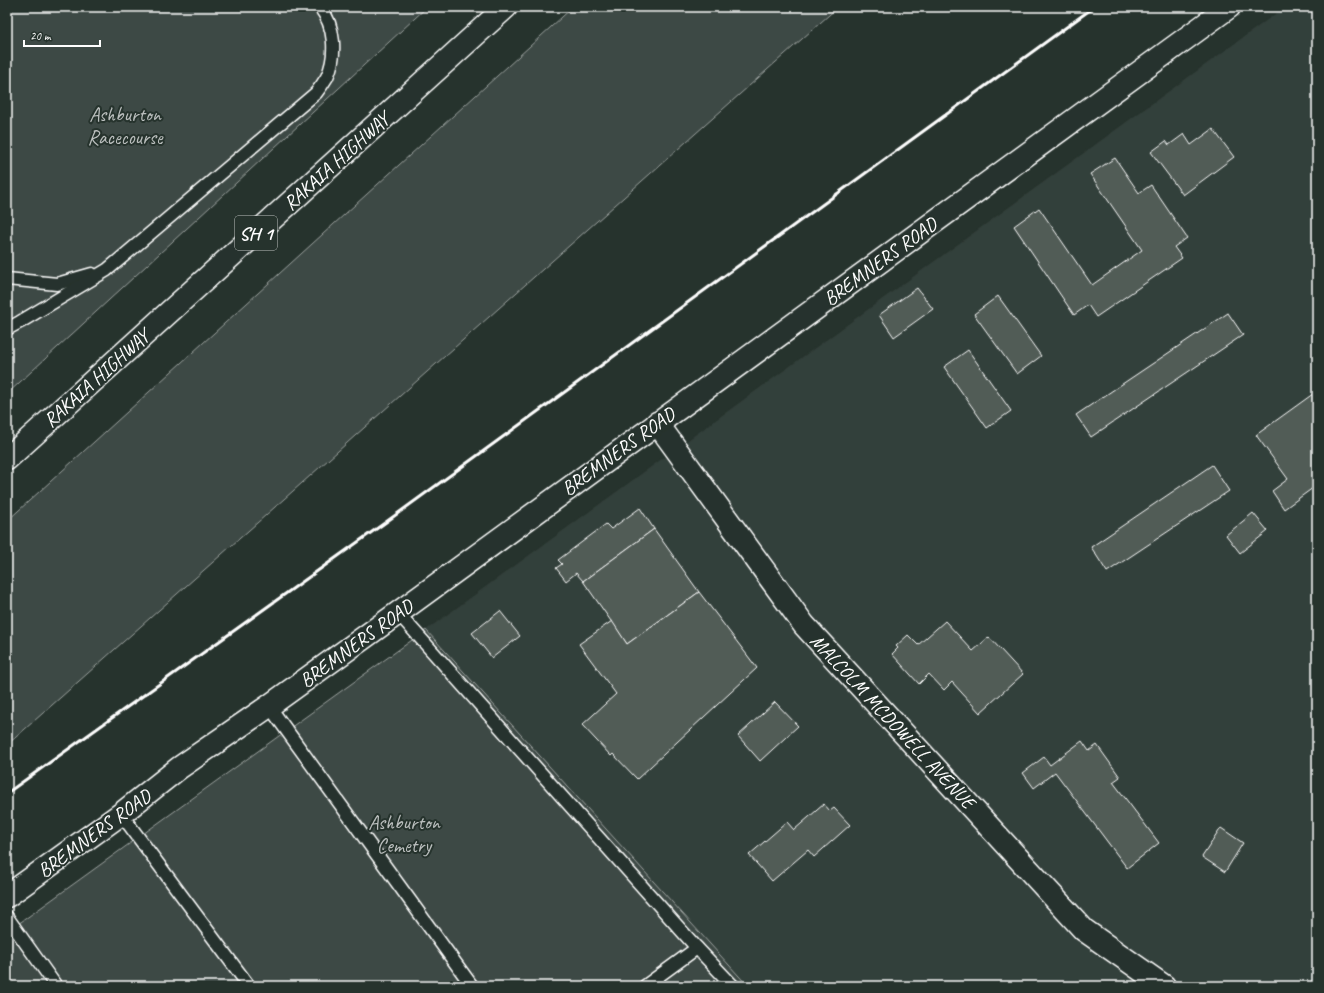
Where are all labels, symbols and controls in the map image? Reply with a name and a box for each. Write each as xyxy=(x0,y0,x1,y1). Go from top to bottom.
scale bar xyxy=(24,22,100,48)
text: 20 m xyxy=(30,28,52,44)
park label: Ashburton Racecourse xyxy=(88,102,164,150)
street label: RAKAIA HIGHWAY xyxy=(278,105,398,216)
street label: BREMNERS ROAD xyxy=(818,211,943,311)
road number: SH 1 xyxy=(235,216,277,250)
street label: RAKAIA HIGHWAY xyxy=(38,322,158,433)
street label: BREMNERS ROAD xyxy=(556,401,681,501)
street label: BREMNERS ROAD xyxy=(294,593,419,693)
street label: MALCOLM MCDOWELL AVENUE xyxy=(805,628,982,816)
street label: BREMNERS ROAD xyxy=(32,783,157,883)
park label: Ashburton Cemetry xyxy=(368,810,441,858)

